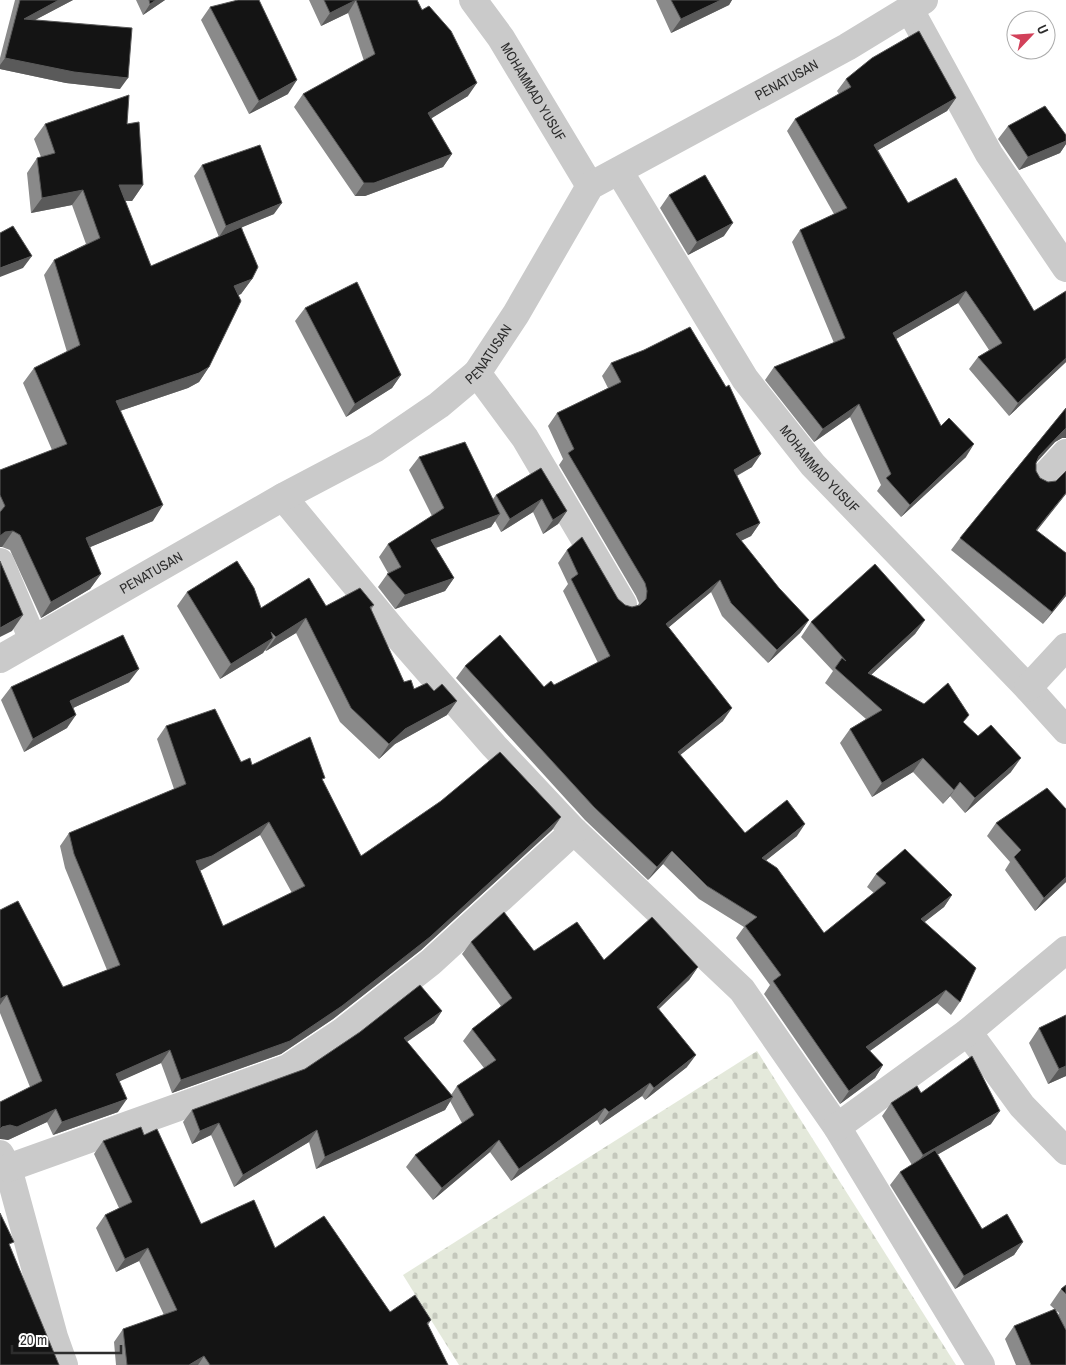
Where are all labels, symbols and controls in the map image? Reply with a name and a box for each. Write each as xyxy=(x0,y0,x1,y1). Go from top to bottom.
north arrow xyxy=(1006,10,1056,60)
text: U xyxy=(1033,22,1053,37)
street label: MOHAMMAD YUSUF xyxy=(497,39,570,144)
street label: PENATUSAN xyxy=(752,55,821,104)
street label: PENATUSAN xyxy=(461,321,516,388)
street label: MOHAMMAD YUSUF xyxy=(776,421,863,517)
street label: PENATUSAN xyxy=(116,548,186,598)
scale bar xyxy=(12,1322,121,1354)
text: 20 m xyxy=(20,1329,47,1350)

